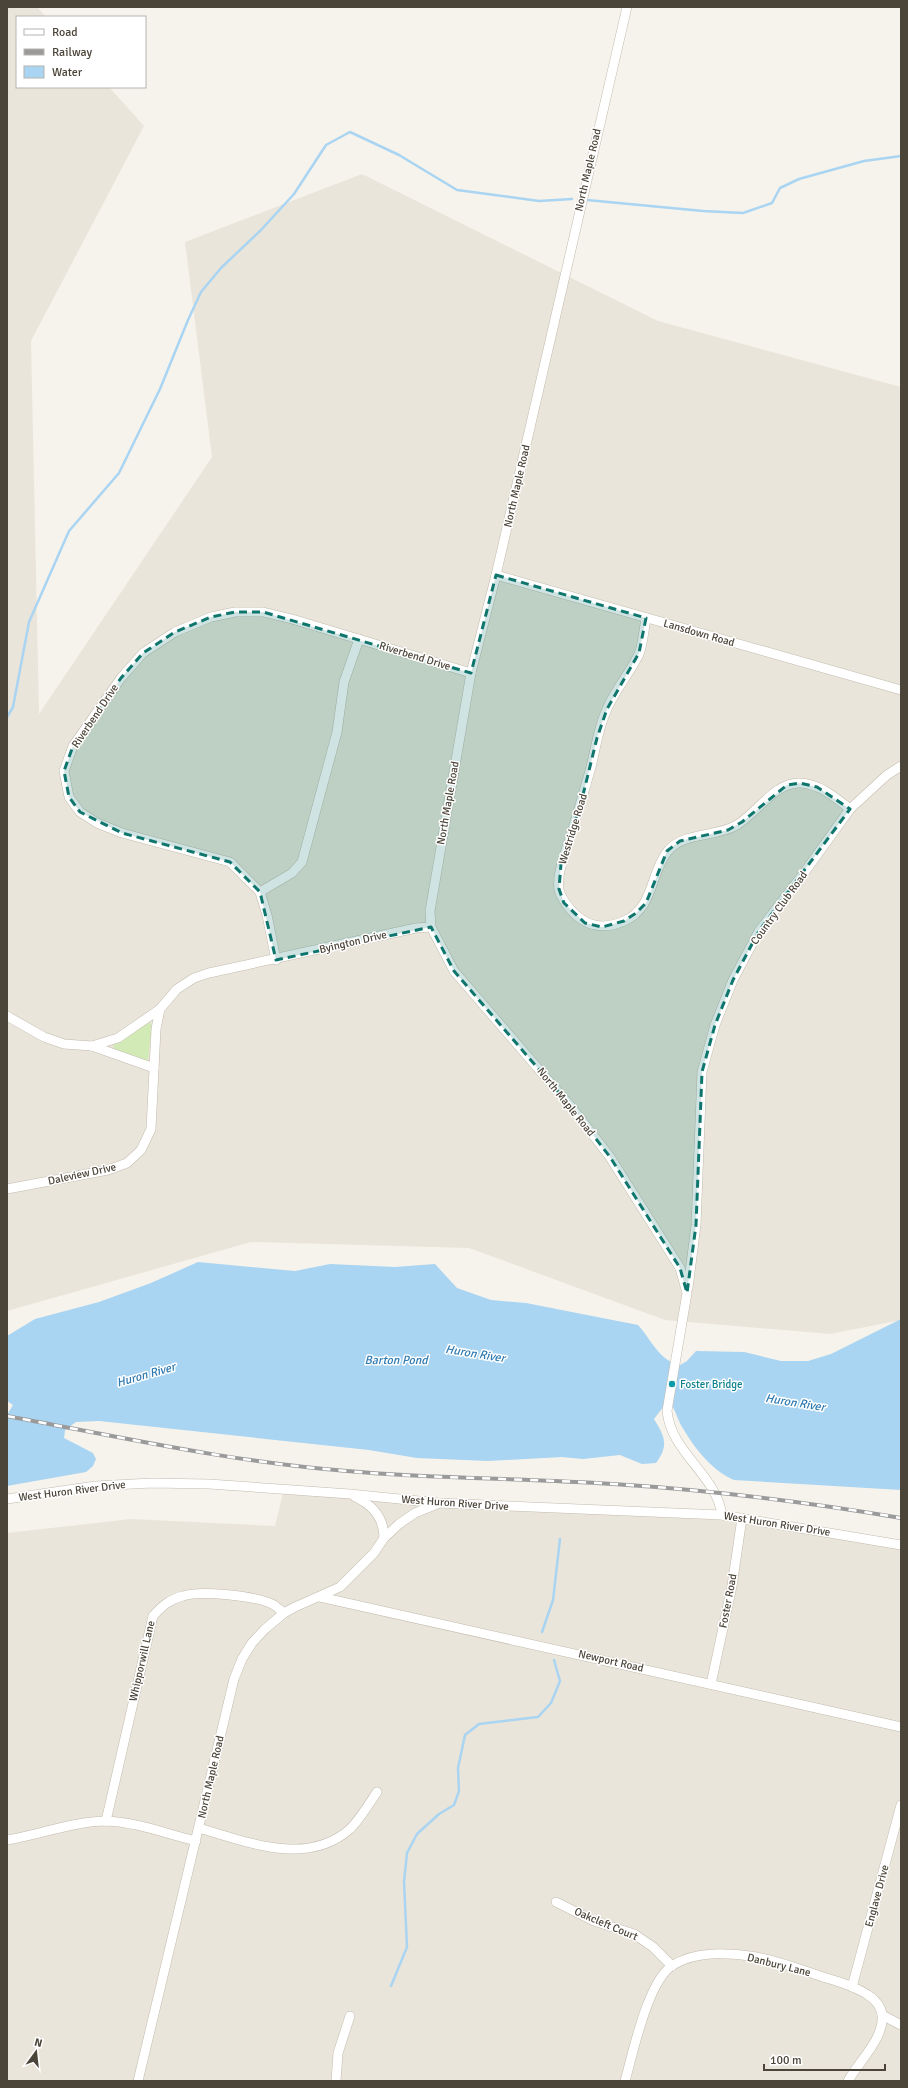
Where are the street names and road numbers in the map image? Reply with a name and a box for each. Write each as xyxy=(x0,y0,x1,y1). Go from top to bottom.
street label: North Maple Road xyxy=(572,127,604,213)
street label: North Maple Road xyxy=(501,443,533,529)
street label: Lansdown Road xyxy=(662,617,736,649)
street label: Riverbend Drive xyxy=(378,639,452,673)
street label: Riverbend Drive xyxy=(69,682,121,750)
street label: North Maple Road xyxy=(434,760,462,846)
street label: Westridge Road xyxy=(556,792,590,866)
street label: Country Club Road xyxy=(748,869,810,947)
street label: Byington Drive xyxy=(318,928,388,956)
street label: North Maple Road xyxy=(534,1065,598,1139)
street label: Daleview Drive xyxy=(47,1160,117,1188)
street label: West Huron River Drive xyxy=(18,1478,126,1504)
street label: West Huron River Drive xyxy=(401,1493,509,1513)
street label: West Huron River Drive xyxy=(723,1509,831,1539)
street label: Foster Road xyxy=(716,1572,740,1629)
street label: Whipporwill Lane xyxy=(126,1619,158,1703)
street label: Newport Road xyxy=(577,1647,645,1675)
street label: North Maple Road xyxy=(195,1734,227,1820)
street label: Englave Drive xyxy=(862,1863,892,1929)
street label: Oakcleft Court xyxy=(572,1905,640,1943)
street label: Danbury Lane xyxy=(746,1951,812,1979)

